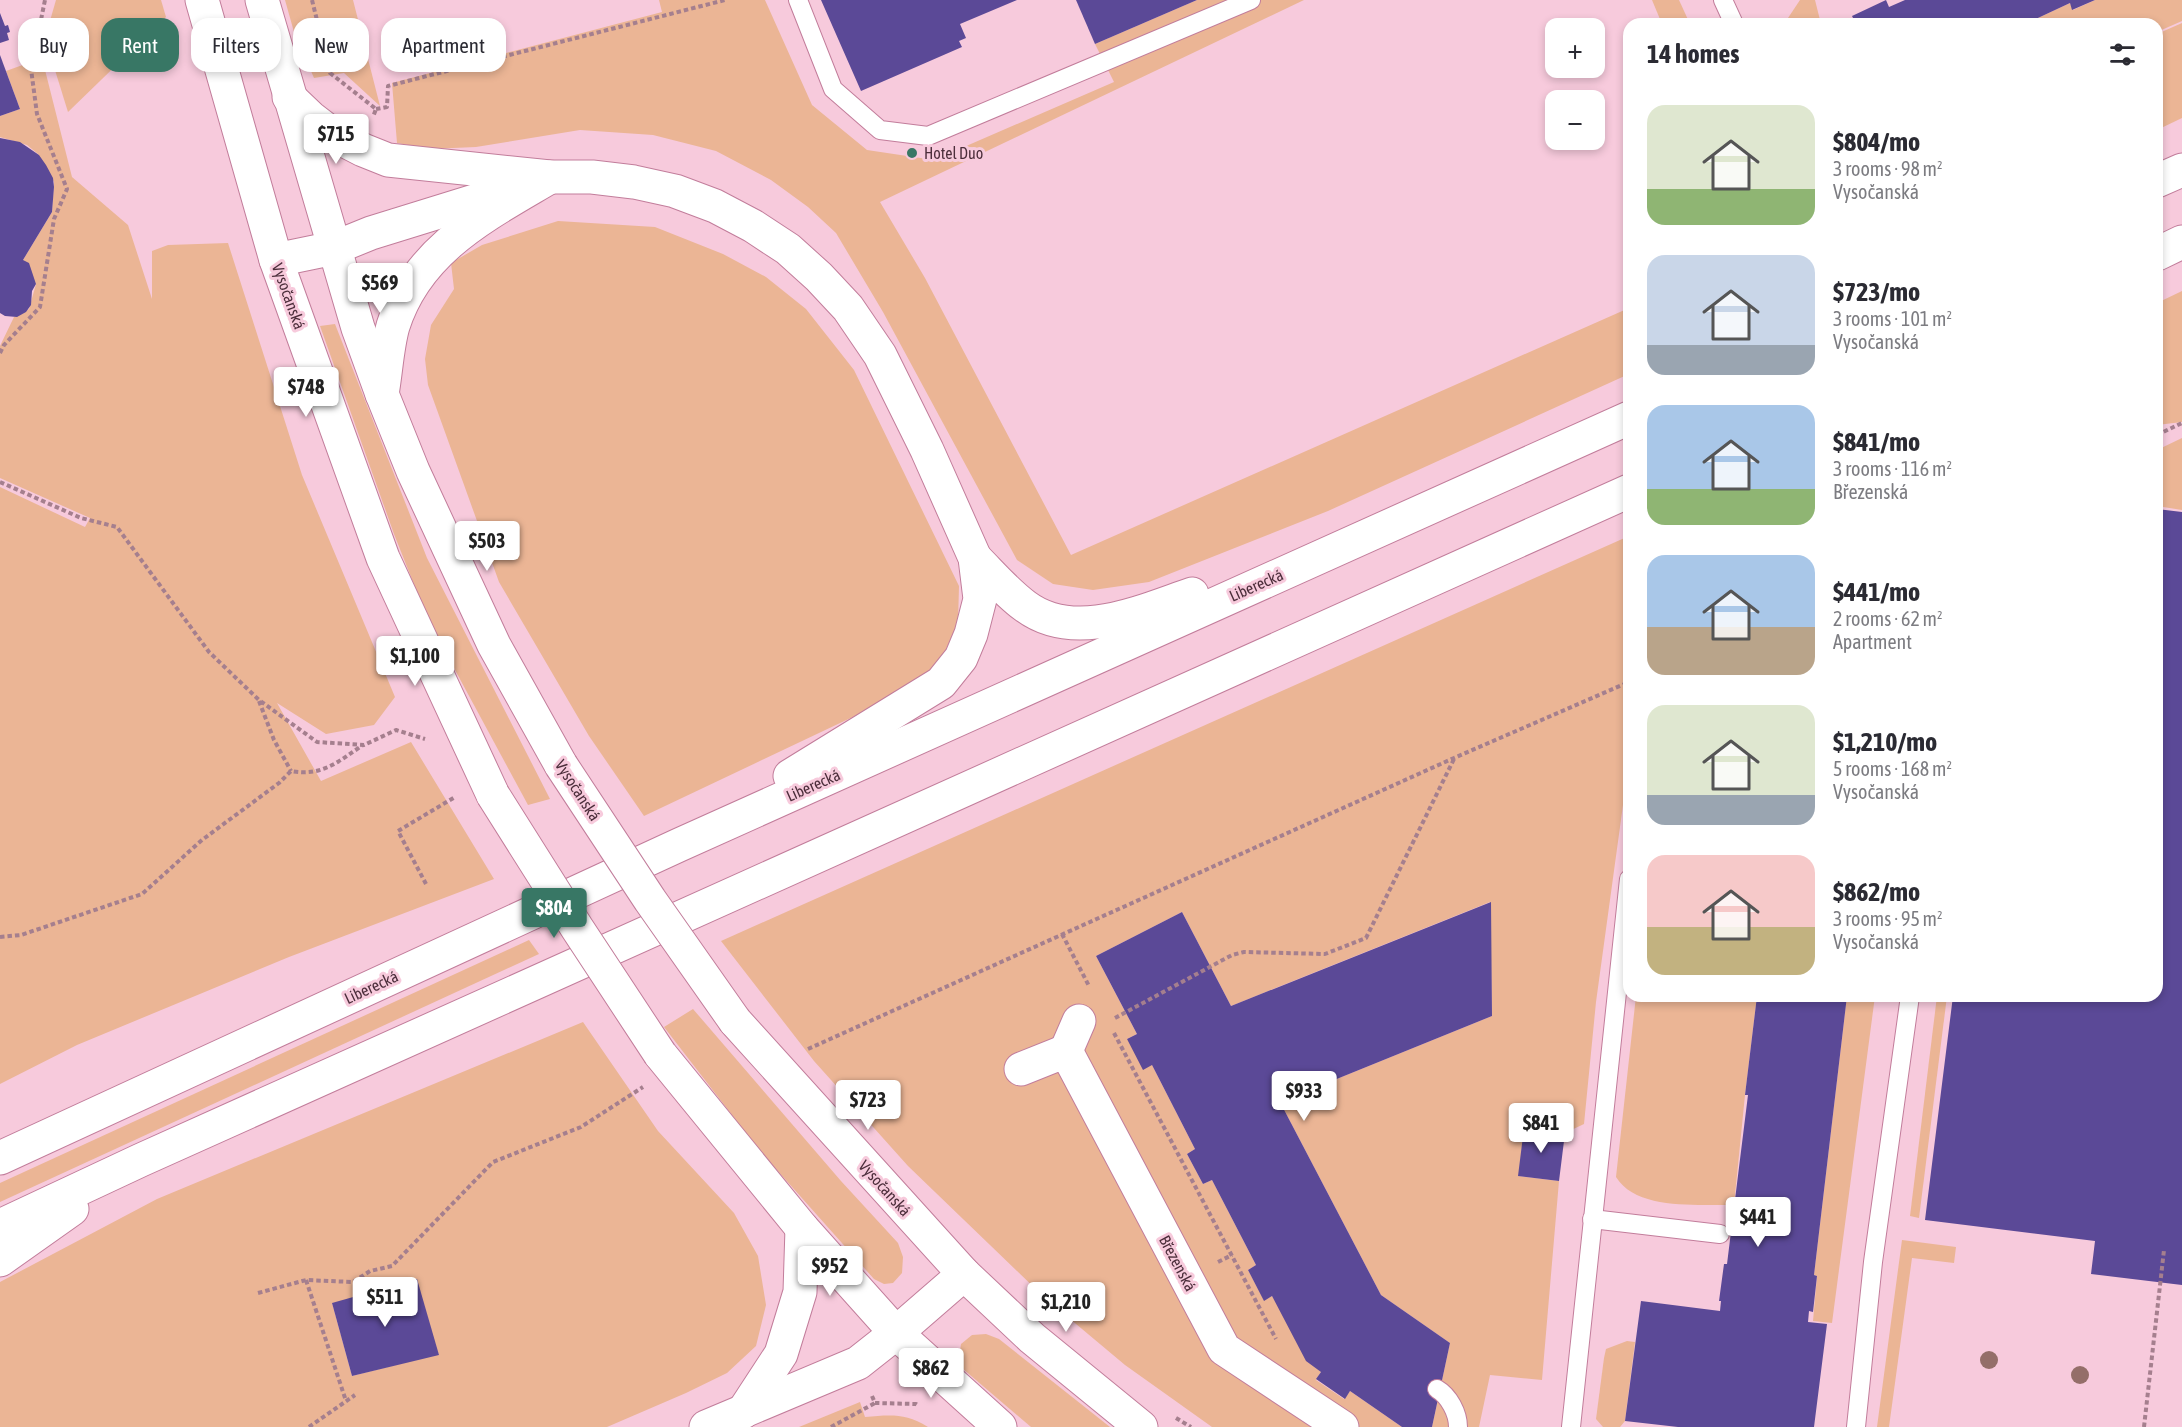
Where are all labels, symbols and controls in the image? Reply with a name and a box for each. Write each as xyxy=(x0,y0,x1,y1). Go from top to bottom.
chip: Buy xyxy=(18,18,89,72)
chip: Rent xyxy=(101,18,179,72)
chip: Filters xyxy=(191,18,281,72)
chip: New xyxy=(293,18,369,72)
chip: Apartment xyxy=(381,18,506,72)
map controls xyxy=(1545,18,1605,150)
button: + xyxy=(1545,18,1605,78)
icon: filters xyxy=(2106,38,2139,71)
text: 14 homes xyxy=(1647,39,1740,69)
button: − xyxy=(1545,90,1605,150)
pin: $715 xyxy=(300,114,372,165)
text: $715 xyxy=(318,122,354,145)
text: $804/mo xyxy=(1833,127,1920,157)
icon: home xyxy=(1695,129,1767,201)
place label: Hotel Duo xyxy=(924,144,983,162)
marker: Hotel Duo xyxy=(905,146,919,160)
text: 3 rooms · 98 m² xyxy=(1833,157,1943,180)
text: Vysočanská xyxy=(1833,180,1919,203)
street label: Vysočanská xyxy=(268,261,309,332)
pin: $569 xyxy=(344,263,416,314)
text: $569 xyxy=(362,271,398,294)
text: $723/mo xyxy=(1833,277,1920,307)
icon: home xyxy=(1695,279,1767,351)
text: 3 rooms · 101 m² xyxy=(1833,307,1952,330)
text: Vysočanská xyxy=(1833,330,1919,353)
pin: $748 xyxy=(270,367,342,418)
text: $748 xyxy=(288,375,324,398)
text: $841/mo xyxy=(1833,427,1920,457)
icon: home xyxy=(1695,429,1767,501)
text: 3 rooms · 116 m² xyxy=(1833,457,1952,480)
text: Březenská xyxy=(1833,480,1908,503)
pin: $503 xyxy=(451,521,523,572)
text: $503 xyxy=(469,529,505,552)
street label: Liberecká xyxy=(1226,565,1286,605)
text: $441/mo xyxy=(1833,577,1920,607)
icon: home xyxy=(1695,579,1767,651)
text: 2 rooms · 62 m² xyxy=(1833,607,1943,630)
text: Apartment xyxy=(1833,630,1912,653)
pin: $1,100 xyxy=(366,636,464,687)
text: $1,100 xyxy=(390,644,440,667)
text: $1,210/mo xyxy=(1833,727,1937,757)
icon: home xyxy=(1695,729,1767,801)
street label: Vysočanská xyxy=(551,756,604,824)
text: 5 rooms · 168 m² xyxy=(1833,757,1952,780)
street label: Liberecká xyxy=(783,765,843,805)
text: Vysočanská xyxy=(1833,780,1919,803)
text: $862/mo xyxy=(1833,877,1920,907)
icon: home xyxy=(1695,879,1767,951)
pin: $804 xyxy=(518,888,590,939)
text: $804 xyxy=(536,896,572,919)
text: 3 rooms · 95 m² xyxy=(1833,907,1943,930)
text: Vysočanská xyxy=(1833,930,1919,953)
street label: Liberecká xyxy=(341,967,401,1007)
pin: $933 xyxy=(1268,1071,1340,1122)
text: $933 xyxy=(1286,1079,1322,1102)
pin: $723 xyxy=(832,1080,904,1131)
text: $723 xyxy=(850,1088,886,1111)
pin: $841 xyxy=(1505,1103,1577,1154)
text: $841 xyxy=(1523,1111,1559,1134)
street label: Vysočanská xyxy=(855,1156,915,1220)
pin: $441 xyxy=(1722,1197,1794,1248)
text: $441 xyxy=(1740,1205,1776,1228)
street label: Březenská xyxy=(1156,1232,1200,1294)
pin: $952 xyxy=(794,1246,866,1297)
text: $952 xyxy=(812,1254,848,1277)
pin: $511 xyxy=(349,1277,421,1328)
pin: $1,210 xyxy=(1017,1282,1115,1333)
text: $511 xyxy=(367,1285,403,1308)
text: $1,210 xyxy=(1041,1290,1091,1313)
pin: $862 xyxy=(895,1348,967,1399)
text: $862 xyxy=(913,1356,949,1379)

